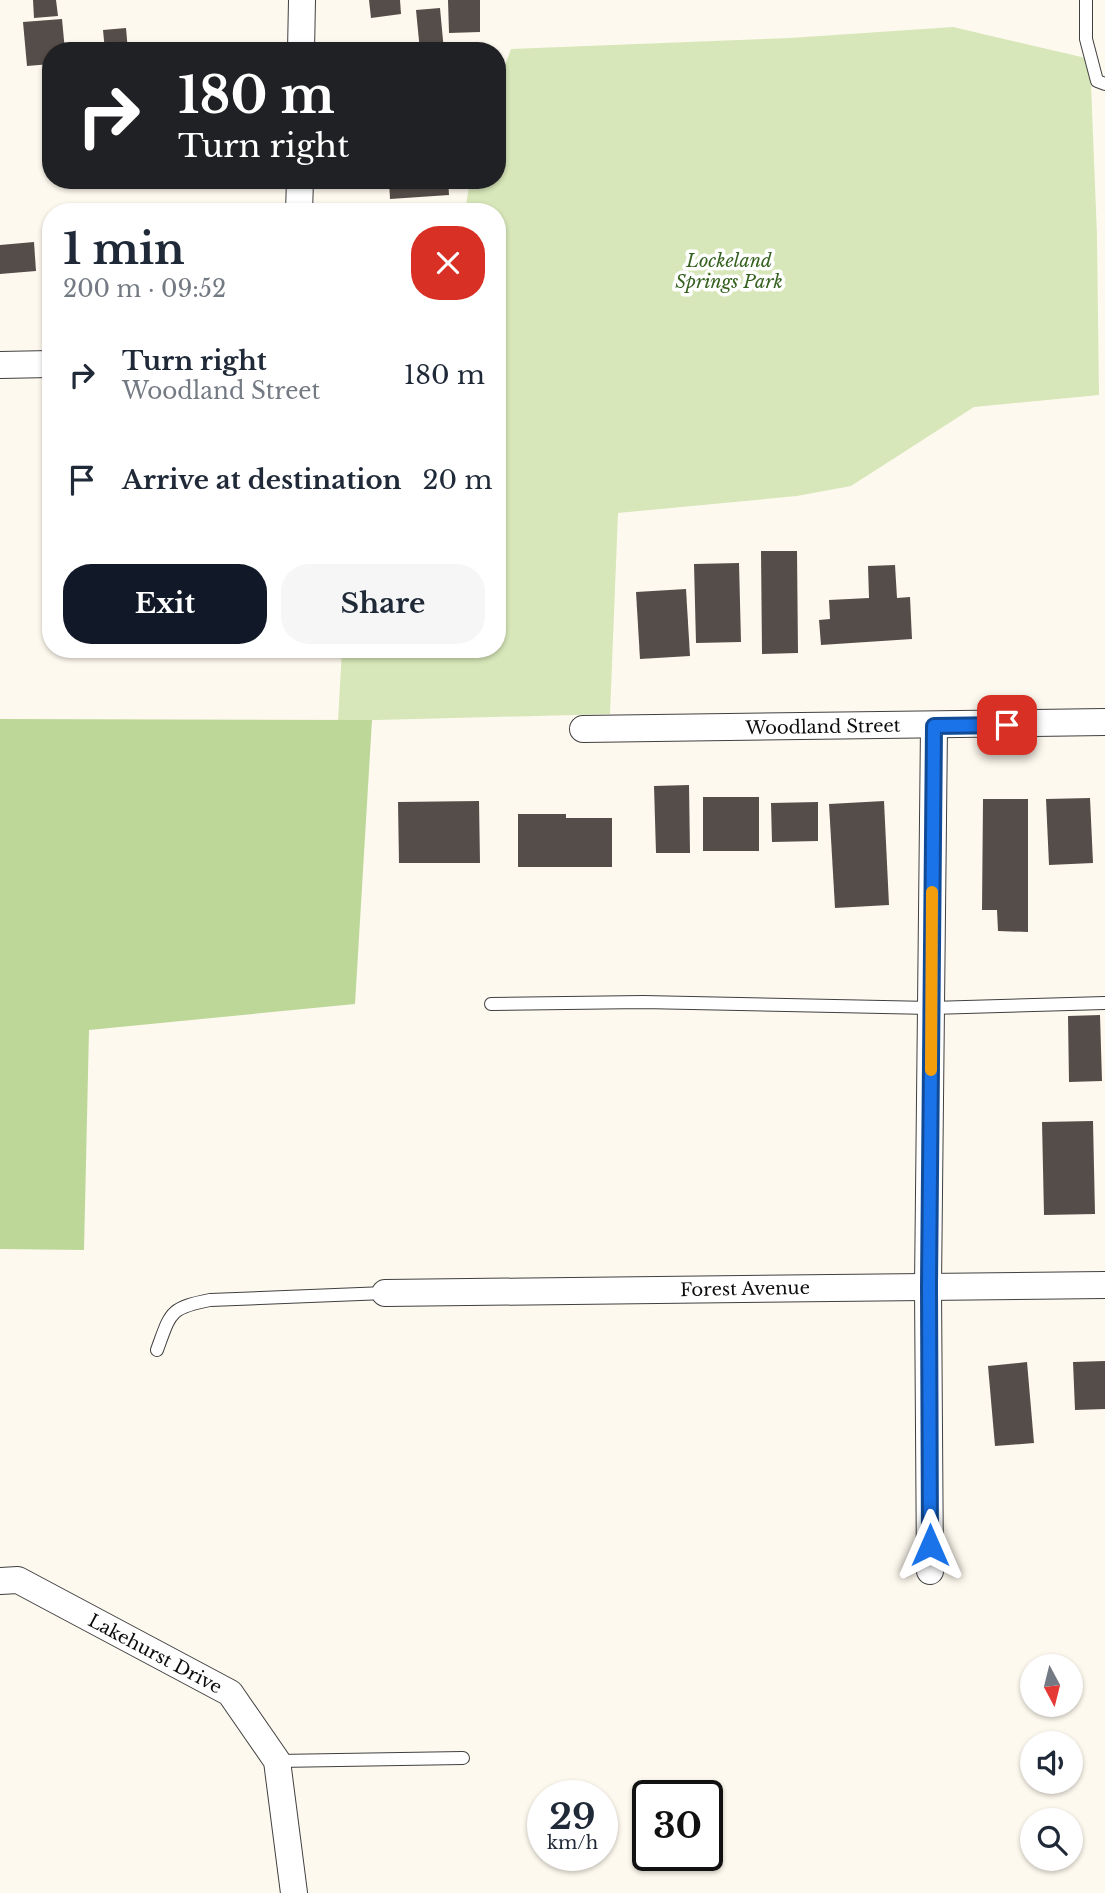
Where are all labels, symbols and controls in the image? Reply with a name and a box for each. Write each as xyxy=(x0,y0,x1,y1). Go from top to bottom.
text: 180 m xyxy=(178,65,335,126)
icon: right xyxy=(63,70,154,161)
text: Turn right xyxy=(178,126,349,166)
text: 1 min xyxy=(63,223,185,275)
button: close xyxy=(411,226,485,300)
park label: Lockeland Springs Park xyxy=(675,250,783,293)
text: 200 m · 09:52 xyxy=(63,275,226,303)
text: Turn right xyxy=(122,345,267,377)
icon: right xyxy=(63,356,101,394)
text: 180 m xyxy=(404,359,485,391)
text: Woodland Street xyxy=(122,377,320,405)
icon: arrive xyxy=(63,461,101,499)
text: Arrive at destination xyxy=(122,464,402,496)
text: 20 m xyxy=(423,464,492,496)
button: Exit xyxy=(63,564,267,644)
button: Share xyxy=(281,564,485,644)
pin xyxy=(977,695,1037,755)
icon: arrive xyxy=(988,706,1026,744)
street label: Woodland Street xyxy=(744,715,901,739)
street label: Forest Avenue xyxy=(680,1277,810,1301)
position arrow xyxy=(893,1508,967,1582)
street label: Lakehurst Drive xyxy=(84,1609,226,1699)
north arrow xyxy=(1020,1654,1083,1717)
map controls xyxy=(1020,1654,1083,1871)
button: sound xyxy=(1020,1731,1083,1794)
speed limit sign: 30 xyxy=(632,1780,723,1871)
text: 29 xyxy=(549,1795,596,1838)
button: search xyxy=(1020,1808,1083,1871)
text: km/h xyxy=(547,1832,598,1854)

